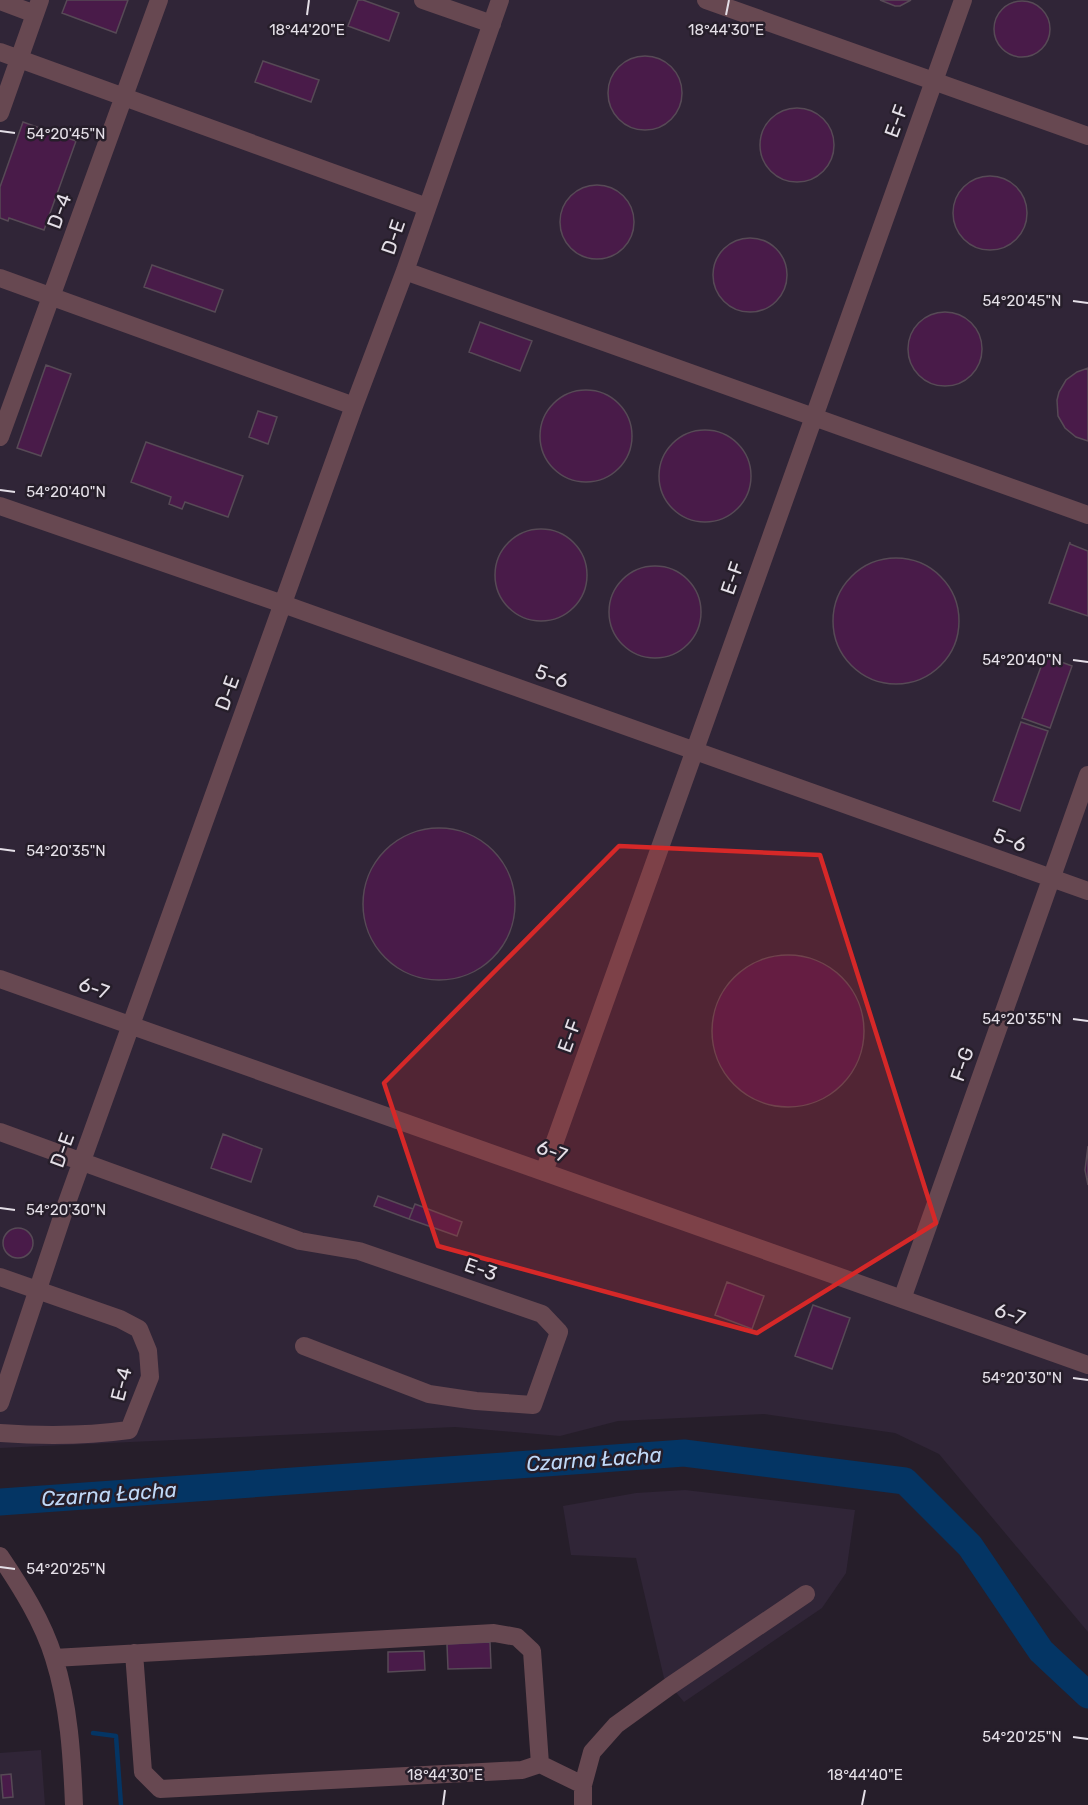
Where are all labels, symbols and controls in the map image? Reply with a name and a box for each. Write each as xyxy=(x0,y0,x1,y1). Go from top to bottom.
text: 18°44'20"E xyxy=(269,21,345,39)
text: 18°44'30"E xyxy=(688,21,764,39)
street label: E-F xyxy=(879,101,913,141)
text: 54°20'45"N xyxy=(26,125,106,143)
street label: D-4 xyxy=(42,190,76,232)
street label: D-E xyxy=(376,216,410,258)
text: 54°20'45"N xyxy=(982,292,1062,310)
text: 54°20'40"N xyxy=(26,483,106,501)
street label: E-F xyxy=(715,558,749,598)
text: 54°20'40"N xyxy=(982,651,1062,669)
street label: 5-6 xyxy=(532,659,572,693)
street label: D-E xyxy=(210,672,244,714)
street label: 5-6 xyxy=(990,823,1030,857)
text: 54°20'35"N xyxy=(26,842,106,860)
street label: 6-7 xyxy=(76,972,112,1004)
text: 54°20'35"N xyxy=(982,1010,1062,1028)
street label: E-F xyxy=(552,1016,586,1056)
street label: F-G xyxy=(945,1044,979,1084)
street label: D-E xyxy=(45,1129,79,1171)
street label: 6-7 xyxy=(533,1134,571,1168)
text: 54°20'30"N xyxy=(26,1201,106,1219)
street label: E-3 xyxy=(461,1252,501,1286)
street label: 6-7 xyxy=(991,1297,1029,1331)
street label: E-4 xyxy=(105,1365,137,1403)
text: 54°20'30"N xyxy=(982,1369,1062,1387)
water label: Czarna Łacha xyxy=(525,1442,663,1476)
water label: Czarna Łacha xyxy=(40,1477,178,1511)
text: 54°20'25"N xyxy=(26,1560,106,1578)
text: 54°20'25"N xyxy=(982,1728,1062,1746)
text: 18°44'30"E xyxy=(407,1766,483,1784)
text: 18°44'40"E xyxy=(827,1766,903,1784)

